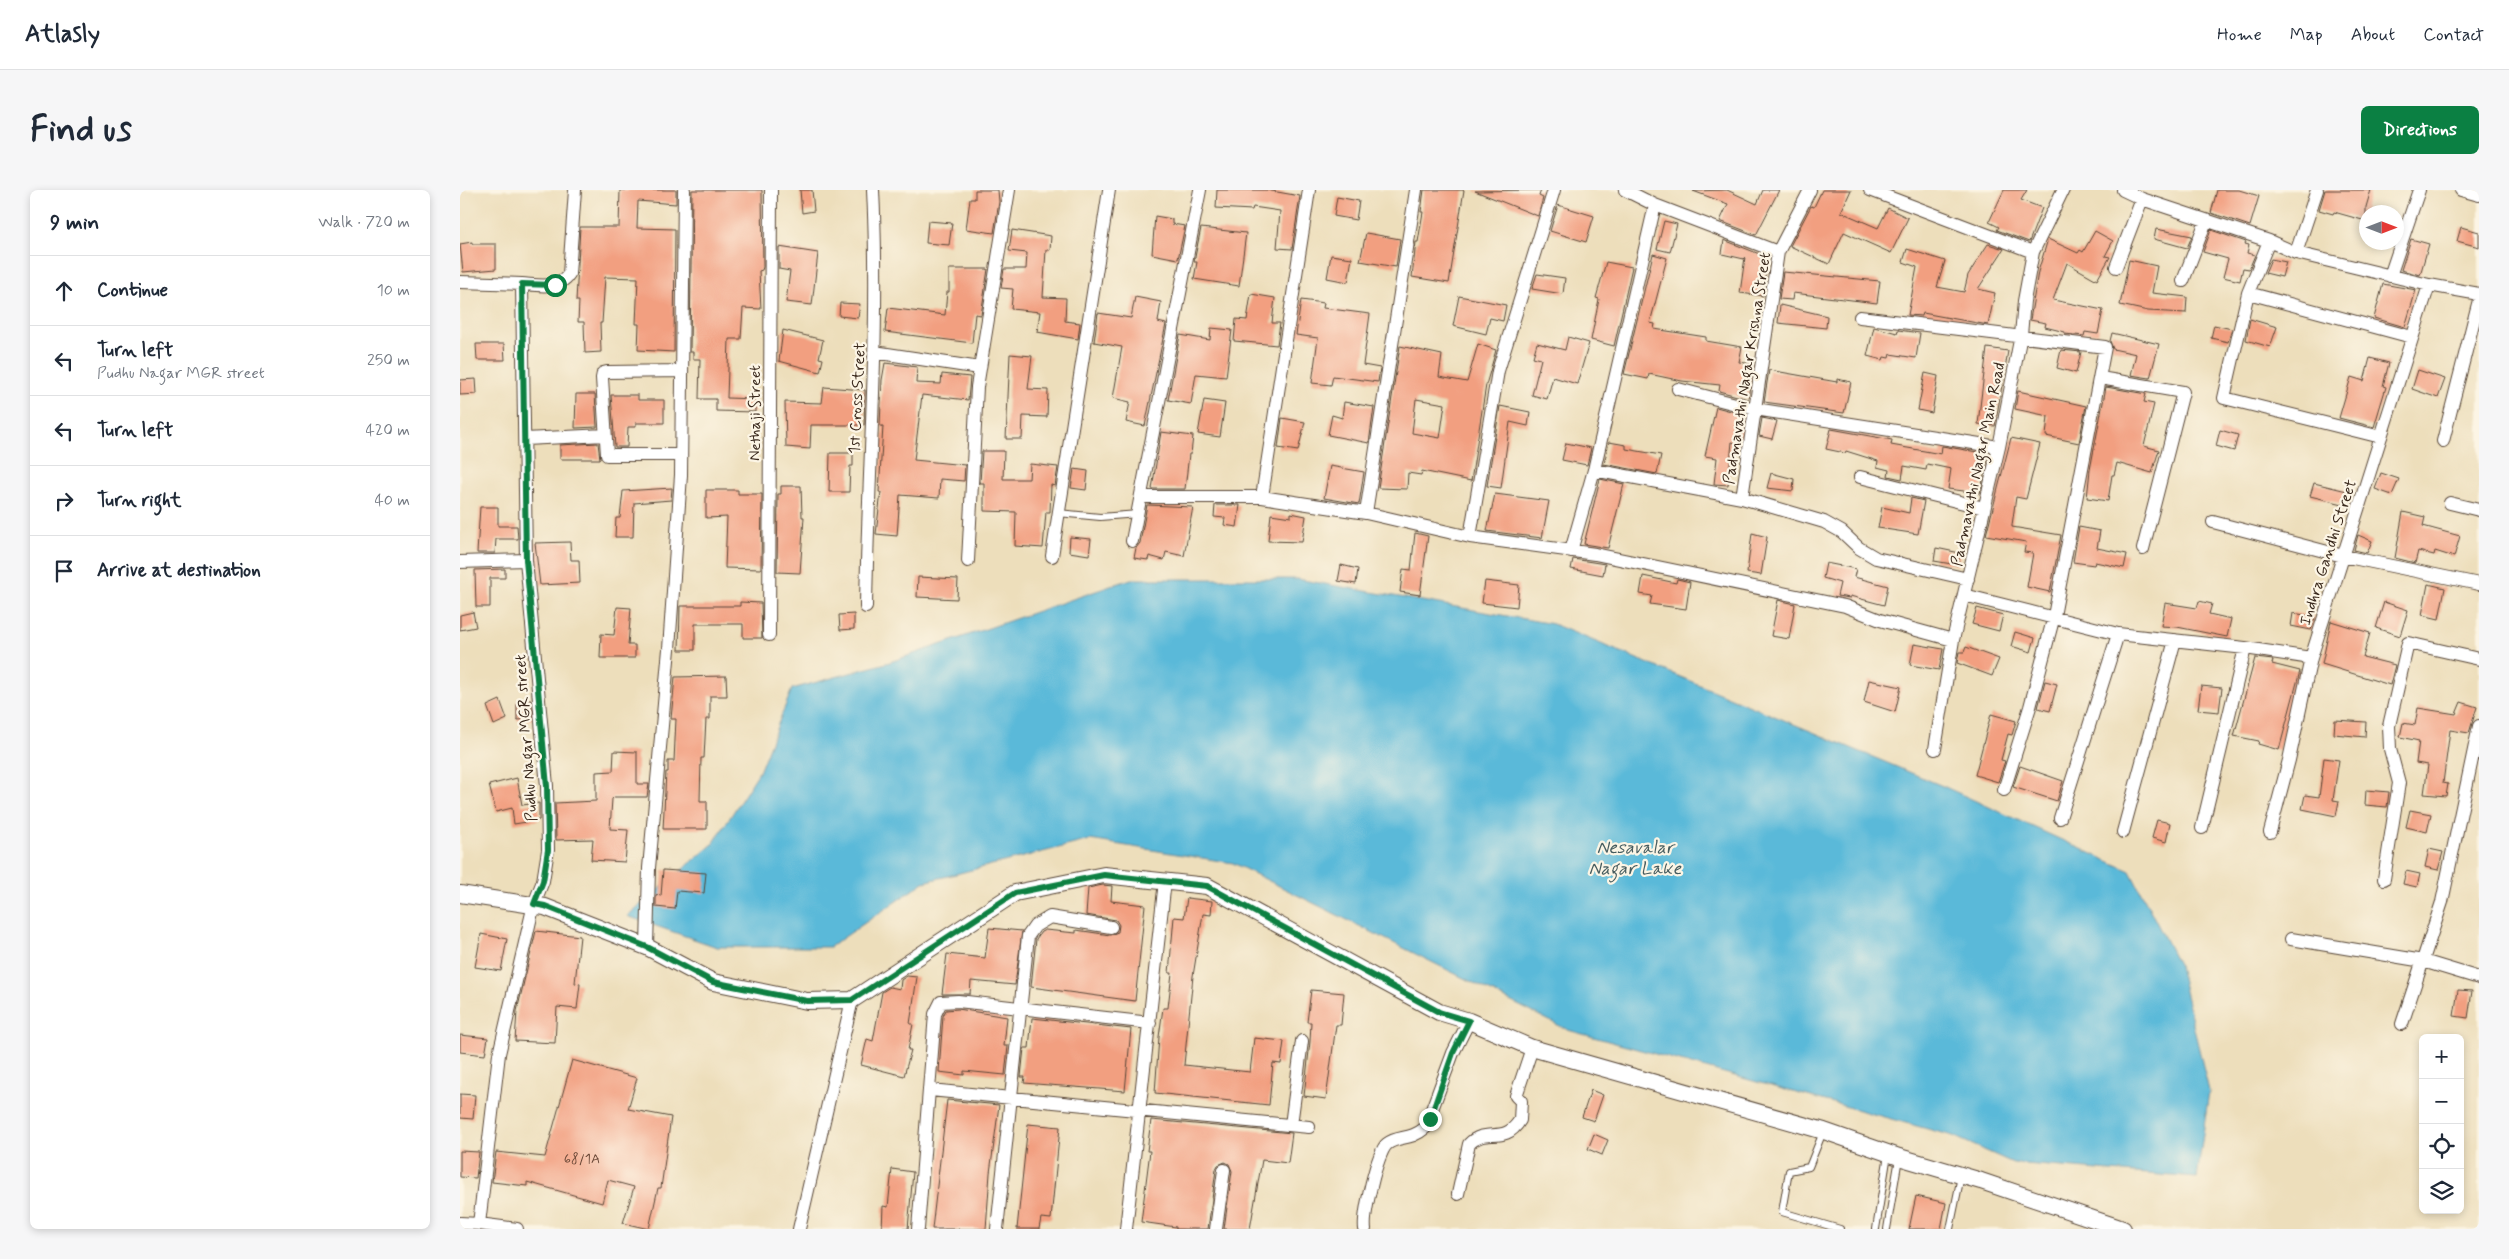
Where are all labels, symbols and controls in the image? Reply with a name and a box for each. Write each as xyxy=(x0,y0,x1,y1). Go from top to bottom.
text: Atlasly xyxy=(25,19,100,50)
text: Home xyxy=(2217,23,2262,47)
text: Map xyxy=(2290,23,2323,47)
text: About xyxy=(2351,23,2395,47)
text: Contact xyxy=(2423,23,2484,47)
button: Directions xyxy=(2361,106,2479,154)
text: Find us xyxy=(30,107,132,153)
north arrow xyxy=(2359,205,2404,250)
text: 9 min xyxy=(50,209,99,237)
text: Walk · 720 m xyxy=(318,212,410,233)
street label: Padmavathi Nagar Krishna Street xyxy=(1719,251,1777,486)
route start xyxy=(544,274,567,297)
icon: ahead xyxy=(50,277,78,305)
text: Continue xyxy=(97,278,168,303)
text: 10 m xyxy=(377,280,410,301)
text: Turn left xyxy=(97,338,173,363)
street label: 1st Cross Street xyxy=(844,341,871,454)
icon: left xyxy=(50,347,78,375)
text: 250 m xyxy=(367,350,410,371)
street label: Padmavathi Nagar Main Road xyxy=(1947,360,2011,568)
text: Pudhu Nagar MGR street xyxy=(97,363,265,384)
street label: Nethaji Street xyxy=(745,365,766,461)
icon: left xyxy=(50,417,78,445)
text: Turn left xyxy=(97,418,173,443)
text: 420 m xyxy=(366,420,410,441)
street label: Indhra Gandhi Street xyxy=(2295,476,2362,628)
icon: right xyxy=(50,487,78,515)
text: Turn right xyxy=(97,488,181,513)
text: 40 m xyxy=(374,490,410,511)
icon: arrive xyxy=(50,557,78,585)
text: Arrive at destination xyxy=(97,558,261,583)
street label: Pudhu Nagar MGR street xyxy=(510,653,544,822)
water label: Nesavalar Nagar Lake xyxy=(1589,836,1682,883)
map controls xyxy=(2419,1034,2464,1214)
button: + xyxy=(2419,1034,2464,1079)
button: − xyxy=(2419,1079,2464,1124)
route end xyxy=(1419,1108,1442,1131)
button: locate xyxy=(2419,1124,2464,1169)
house number: 68/1A xyxy=(564,1150,600,1168)
button: layers xyxy=(2419,1169,2464,1214)

